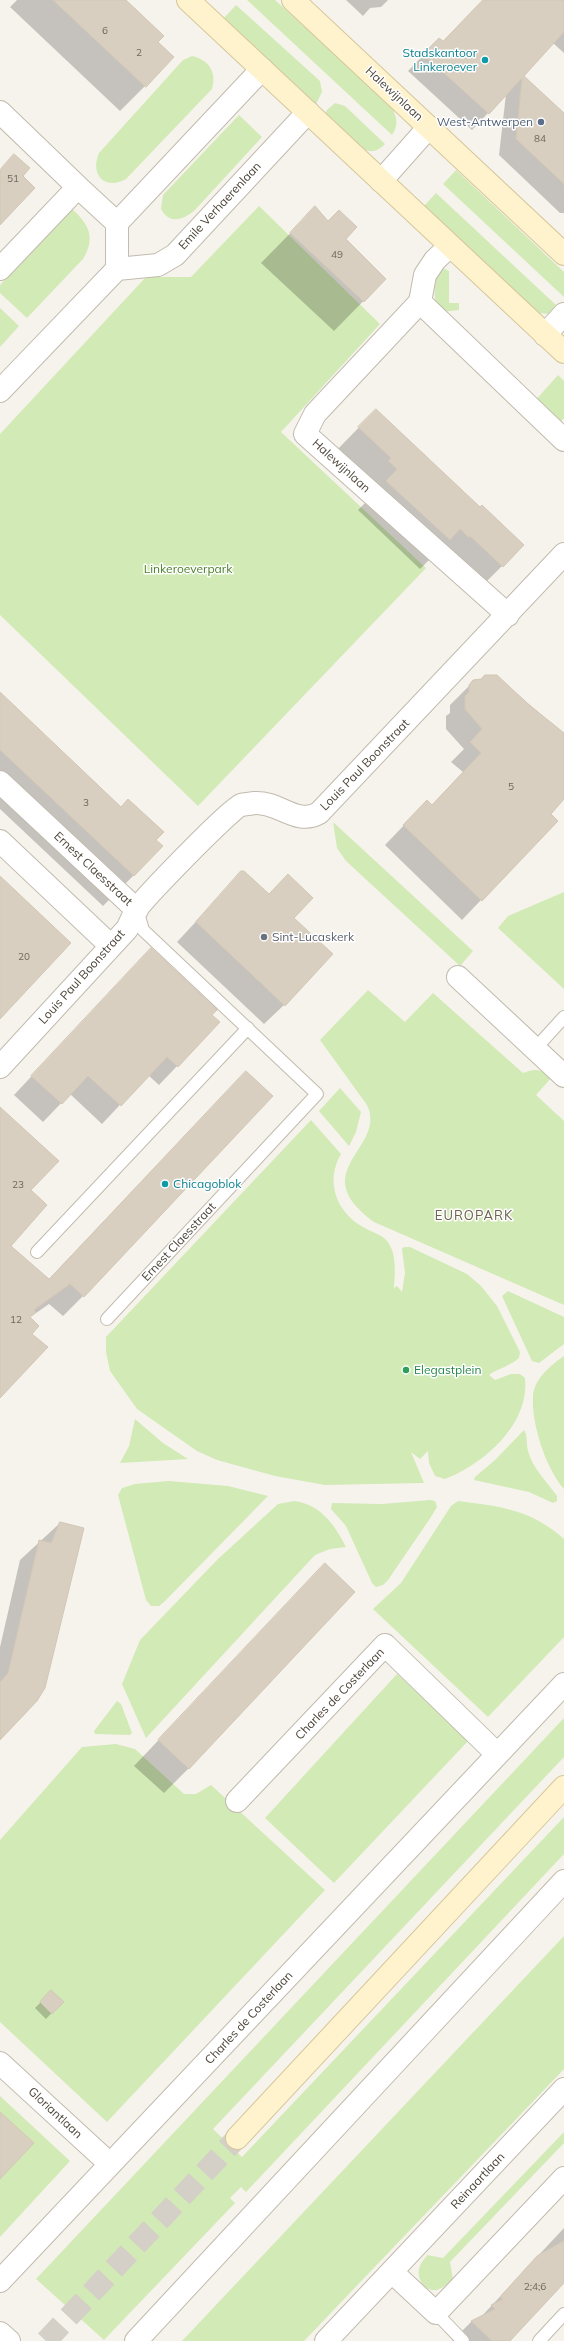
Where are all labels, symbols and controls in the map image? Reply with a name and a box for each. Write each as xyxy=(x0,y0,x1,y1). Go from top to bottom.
house number: 6 xyxy=(102,25,108,37)
place label: Stadskantoor Linkeroever xyxy=(402,46,477,74)
house number: 2 xyxy=(136,47,142,59)
marker: Stadskantoor Linkeroever xyxy=(480,55,490,65)
street label: Halewijnlaan xyxy=(362,64,426,124)
place label: West-Antwerpen xyxy=(437,115,533,129)
marker: West-Antwerpen xyxy=(536,117,546,127)
house number: 84 xyxy=(534,133,546,145)
street label: Emile Verhaerenlaan xyxy=(176,159,264,253)
house number: 51 xyxy=(7,173,19,185)
house number: 49 xyxy=(331,249,343,261)
street label: Halewijnlaan xyxy=(309,436,373,496)
park label: Linkeroeverpark xyxy=(144,562,232,576)
street label: Louis Paul Boonstraat xyxy=(318,716,412,814)
house number: 5 xyxy=(508,781,514,793)
house number: 3 xyxy=(83,797,89,809)
street label: Ernest Claesstraat xyxy=(51,829,135,909)
street label: Louis Paul Boonstraat xyxy=(36,927,128,1027)
place label: Sint-Lucaskerk xyxy=(272,930,354,944)
marker: Sint-Lucaskerk xyxy=(259,932,269,942)
house number: 20 xyxy=(18,951,30,963)
place label: Chicagoblok xyxy=(173,1177,241,1191)
house number: 23 xyxy=(12,1179,24,1191)
marker: Chicagoblok xyxy=(160,1179,170,1189)
street label: Ernest Claesstraat xyxy=(139,1200,219,1284)
district label: EUROPARK xyxy=(435,1208,513,1224)
house number: 12 xyxy=(10,1314,22,1326)
place label: Elegastplein xyxy=(414,1363,481,1377)
marker: Elegastplein xyxy=(401,1365,411,1375)
street label: Charles de Costerlaan xyxy=(292,1645,388,1743)
street label: Charles de Costerlaan xyxy=(202,1968,296,2068)
street label: Gloriantlaan xyxy=(25,2084,85,2142)
street label: Reinaartlaan xyxy=(448,2150,508,2212)
house number: 2;4;6 xyxy=(524,2281,546,2293)

